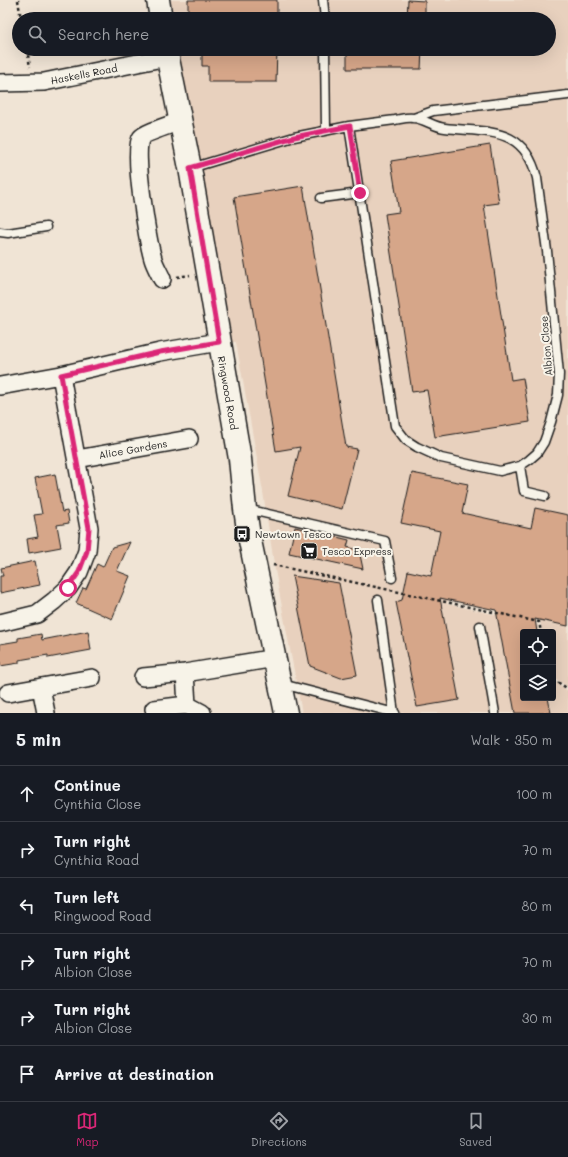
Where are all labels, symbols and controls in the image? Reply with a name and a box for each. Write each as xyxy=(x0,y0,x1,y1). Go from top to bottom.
search box xyxy=(12,12,556,56)
icon: search xyxy=(26,23,48,45)
text: Search here xyxy=(58,24,149,44)
street label: Haskells Road xyxy=(49,61,119,87)
route end xyxy=(351,184,369,202)
street label: Albion Close xyxy=(536,315,556,377)
street label: Ringwood Road xyxy=(215,355,241,431)
street label: Alice Gardens xyxy=(98,436,168,462)
bus stop icon: Newtown Tesco xyxy=(232,524,252,544)
place label: Newtown Tesco xyxy=(255,527,332,541)
supermarket icon: Tesco Express xyxy=(299,541,319,561)
place label: Tesco Express xyxy=(322,544,392,558)
route start xyxy=(59,579,77,597)
map controls xyxy=(520,629,556,701)
button: locate xyxy=(520,629,556,665)
button: layers xyxy=(520,665,556,701)
text: 5 min xyxy=(16,728,61,750)
text: Walk · 350 m xyxy=(471,731,552,748)
text: Continue xyxy=(54,775,121,795)
icon: ahead xyxy=(16,783,38,805)
text: 100 m xyxy=(516,785,552,802)
text: Cynthia Close xyxy=(54,795,141,812)
text: Turn right xyxy=(54,831,131,851)
icon: right xyxy=(16,839,38,861)
text: 70 m xyxy=(522,841,552,858)
text: Cynthia Road xyxy=(54,851,139,868)
text: Turn left xyxy=(54,887,119,907)
icon: left xyxy=(16,895,38,917)
text: 80 m xyxy=(522,897,552,914)
text: Ringwood Road xyxy=(54,907,151,924)
text: Turn right xyxy=(54,943,131,963)
icon: right xyxy=(16,951,38,973)
text: 70 m xyxy=(522,953,552,970)
text: Albion Close xyxy=(54,963,132,980)
text: Turn right xyxy=(54,999,131,1019)
icon: right xyxy=(16,1007,38,1029)
text: 30 m xyxy=(522,1009,552,1026)
text: Albion Close xyxy=(54,1019,132,1036)
icon: arrive xyxy=(16,1063,38,1085)
text: Arrive at destination xyxy=(54,1064,214,1084)
tab: Map xyxy=(76,1110,99,1149)
tab: Directions xyxy=(251,1110,307,1149)
tab: Saved xyxy=(459,1110,492,1149)

